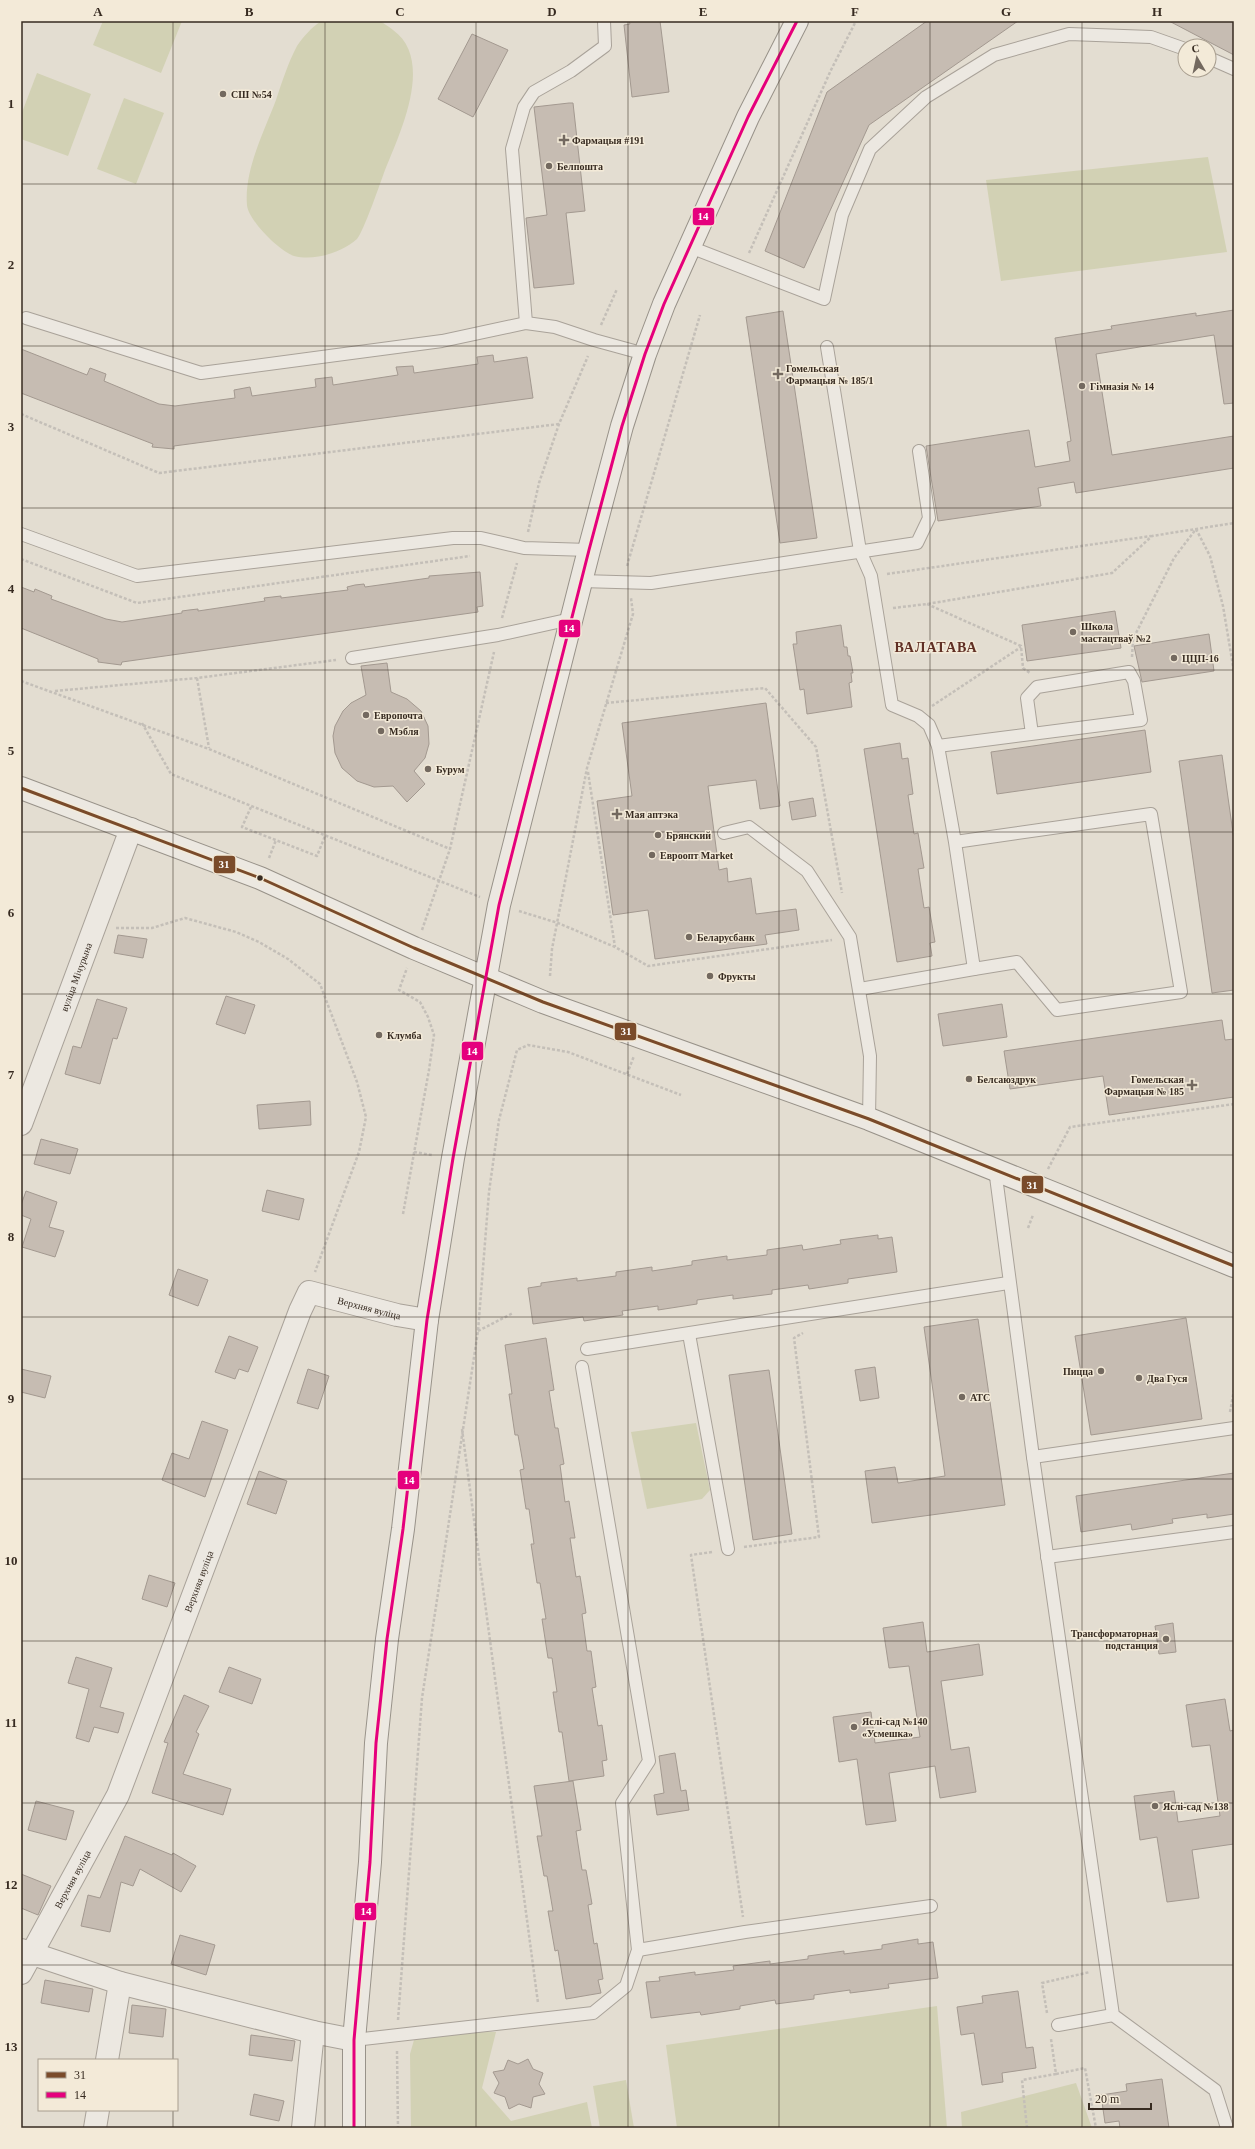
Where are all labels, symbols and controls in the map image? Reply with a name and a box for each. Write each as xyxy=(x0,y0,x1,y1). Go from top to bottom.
text: A xyxy=(93,4,103,19)
text: B xyxy=(245,4,254,19)
text: C xyxy=(395,4,405,19)
text: D xyxy=(547,4,557,19)
text: E xyxy=(699,4,707,19)
text: F xyxy=(851,4,859,19)
text: G xyxy=(1001,4,1011,19)
text: H xyxy=(1152,4,1162,19)
north arrow xyxy=(1177,38,1217,78)
text: С xyxy=(1191,42,1200,55)
marker: СШ №54 xyxy=(218,89,228,99)
place label: СШ №54 xyxy=(231,89,272,100)
text: 1 xyxy=(8,96,14,111)
marker: Фармацыя #191 xyxy=(559,135,569,145)
place label: Фармацыя #191 xyxy=(572,135,644,146)
marker: Белпошта xyxy=(544,161,554,171)
place label: Белпошта xyxy=(557,161,603,172)
line badge: 14 xyxy=(692,207,715,226)
text: 14 xyxy=(698,210,709,222)
text: 2 xyxy=(8,257,14,272)
place label: Гомельская Фармацыя № 185/1 xyxy=(786,363,874,386)
marker: Гомельская Фармацыя № 185/1 xyxy=(773,369,783,379)
marker: Гімназія № 14 xyxy=(1077,381,1087,391)
place label: Гімназія № 14 xyxy=(1090,381,1154,392)
text: 3 xyxy=(8,419,15,434)
text: 4 xyxy=(8,581,15,596)
line badge: 14 xyxy=(558,619,581,638)
place label: Школа мастацтваў №2 xyxy=(1081,621,1151,644)
text: 14 xyxy=(564,622,575,634)
marker: Школа мастацтваў №2 xyxy=(1068,627,1078,637)
district label: ВАЛАТАВА xyxy=(894,640,978,655)
marker: ЦЦП-16 xyxy=(1169,653,1179,663)
place label: ЦЦП-16 xyxy=(1182,653,1219,664)
marker: Европочта xyxy=(361,710,371,720)
place label: Европочта xyxy=(374,710,423,721)
marker: Мэбля xyxy=(376,726,386,736)
place label: Мэбля xyxy=(389,726,419,737)
text: 5 xyxy=(8,743,15,758)
marker: Бурум xyxy=(423,764,433,774)
place label: Бурум xyxy=(436,764,465,775)
marker: Мая аптэка xyxy=(612,809,622,819)
place label: Мая аптэка xyxy=(625,809,678,820)
marker: Брянский xyxy=(653,830,663,840)
place label: Брянский xyxy=(666,830,711,841)
marker: Евроопт Market xyxy=(647,850,657,860)
place label: Евроопт Market xyxy=(660,850,734,861)
line badge: 31 xyxy=(213,855,236,874)
text: 31 xyxy=(219,858,230,870)
unlabelled marker xyxy=(255,873,265,883)
text: 6 xyxy=(8,905,15,920)
marker: Беларусбанк xyxy=(684,932,694,942)
place label: Беларусбанк xyxy=(697,932,755,943)
street label: вуліца Мічурына xyxy=(58,941,94,1013)
marker: Фрукты xyxy=(705,971,715,981)
place label: Фрукты xyxy=(718,971,756,982)
line badge: 31 xyxy=(614,1022,637,1041)
text: 31 xyxy=(621,1025,632,1037)
marker: Клумба xyxy=(374,1030,384,1040)
place label: Клумба xyxy=(387,1030,422,1041)
line badge: 14 xyxy=(461,1041,484,1061)
text: 14 xyxy=(467,1045,478,1057)
text: 7 xyxy=(8,1067,15,1082)
marker: Белсаюздрук xyxy=(964,1074,974,1084)
place label: Белсаюздрук xyxy=(977,1074,1036,1085)
place label: Гомельская Фармацыя № 185 xyxy=(1104,1074,1185,1097)
marker: Гомельская Фармацыя № 185 xyxy=(1187,1080,1197,1090)
line badge: 31 xyxy=(1021,1175,1044,1194)
text: 31 xyxy=(1027,1179,1038,1191)
text: 8 xyxy=(8,1229,15,1244)
street label: Верхняя вуліца xyxy=(336,1294,402,1321)
place label: Пицца xyxy=(1063,1366,1093,1377)
marker: Пицца xyxy=(1096,1366,1106,1376)
marker: Два Гуся xyxy=(1134,1373,1144,1383)
place label: Два Гуся xyxy=(1147,1373,1188,1384)
text: 9 xyxy=(8,1391,15,1406)
marker: АТС xyxy=(957,1392,967,1402)
place label: АТС xyxy=(970,1392,990,1403)
line badge: 14 xyxy=(397,1470,420,1490)
text: 14 xyxy=(404,1474,415,1486)
street label: Верхняя вуліца xyxy=(182,1549,215,1614)
text: 10 xyxy=(5,1553,18,1568)
place label: Трансформаторная подстанция xyxy=(1071,1628,1159,1651)
marker: Трансформаторная подстанция xyxy=(1161,1634,1171,1644)
text: 11 xyxy=(5,1715,17,1730)
place label: Яслі-сад №140 «Усмешка» xyxy=(862,1716,928,1739)
marker: Яслі-сад №140 «Усмешка» xyxy=(849,1722,859,1732)
marker: Яслі-сад №138 xyxy=(1150,1801,1160,1811)
place label: Яслі-сад №138 xyxy=(1163,1801,1229,1812)
street label: Верхняя вуліца xyxy=(52,1848,93,1910)
text: 12 xyxy=(5,1877,18,1892)
line badge: 14 xyxy=(354,1902,377,1921)
text: 14 xyxy=(361,1905,372,1917)
text: 13 xyxy=(5,2039,18,2054)
legend xyxy=(38,2059,178,2111)
text: 31 xyxy=(74,2068,86,2082)
scale bar xyxy=(1089,2085,1151,2111)
text: 14 xyxy=(74,2088,86,2102)
text: 20 m xyxy=(1095,2092,1120,2106)

